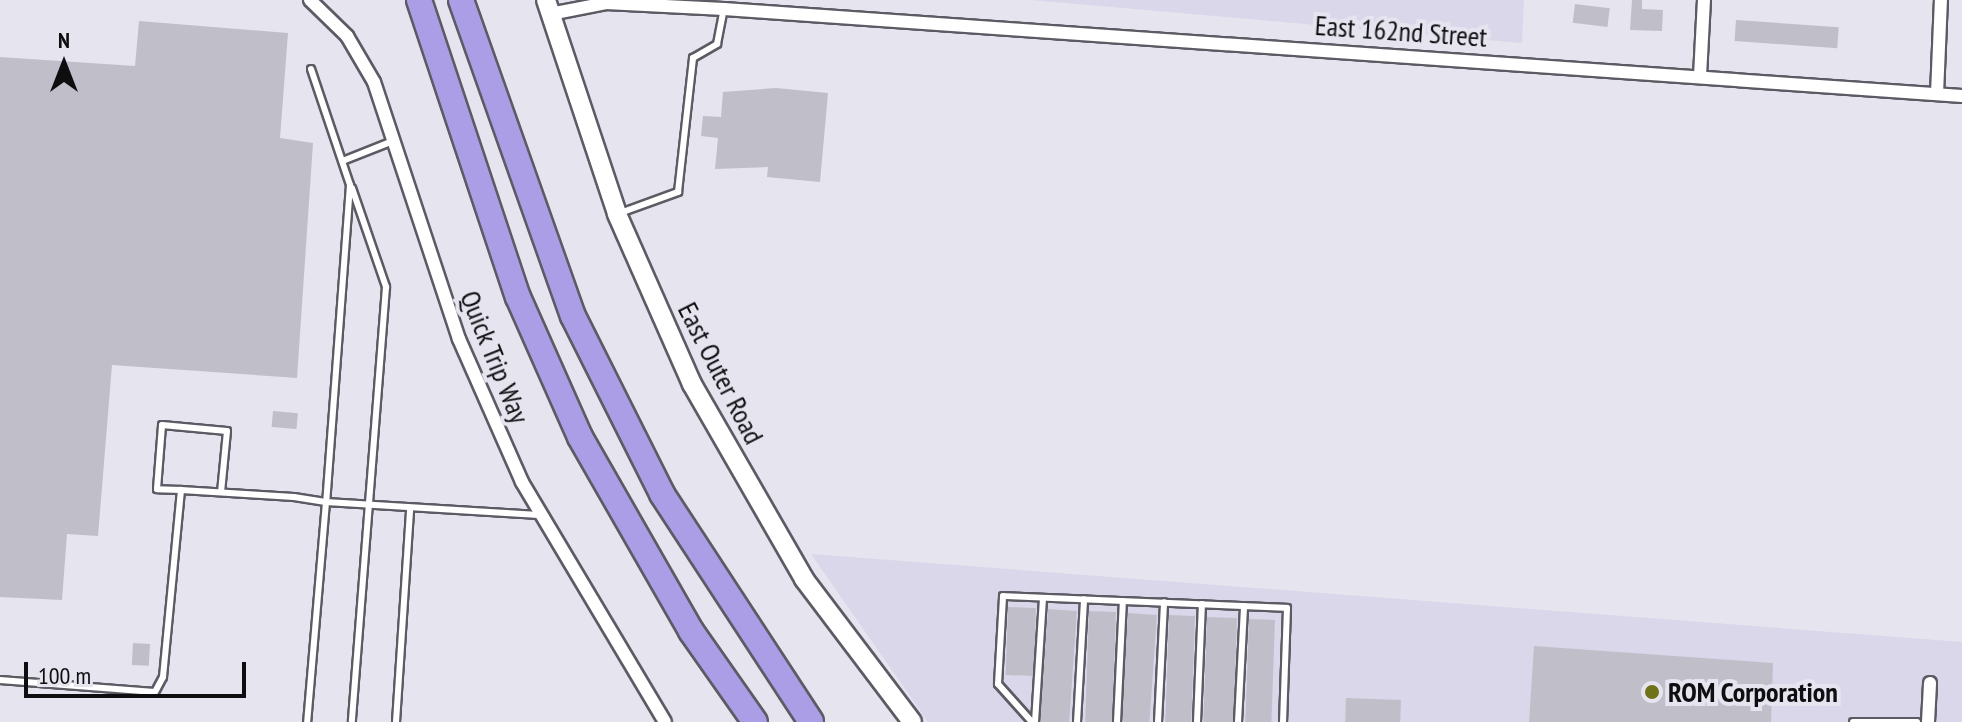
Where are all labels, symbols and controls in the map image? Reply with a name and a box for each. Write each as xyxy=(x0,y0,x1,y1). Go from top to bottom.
street label: East 162nd Street xyxy=(1314,8,1488,54)
north arrow xyxy=(24,24,104,104)
text: N xyxy=(58,26,70,54)
street label: Quick Trip Way xyxy=(453,285,537,429)
street label: East Outer Road xyxy=(671,297,771,449)
scale bar xyxy=(28,646,250,696)
text: 100 m xyxy=(38,660,91,691)
place label: ROM Corporation xyxy=(1668,675,1838,709)
marker: ROM Corporation xyxy=(1643,683,1661,701)

